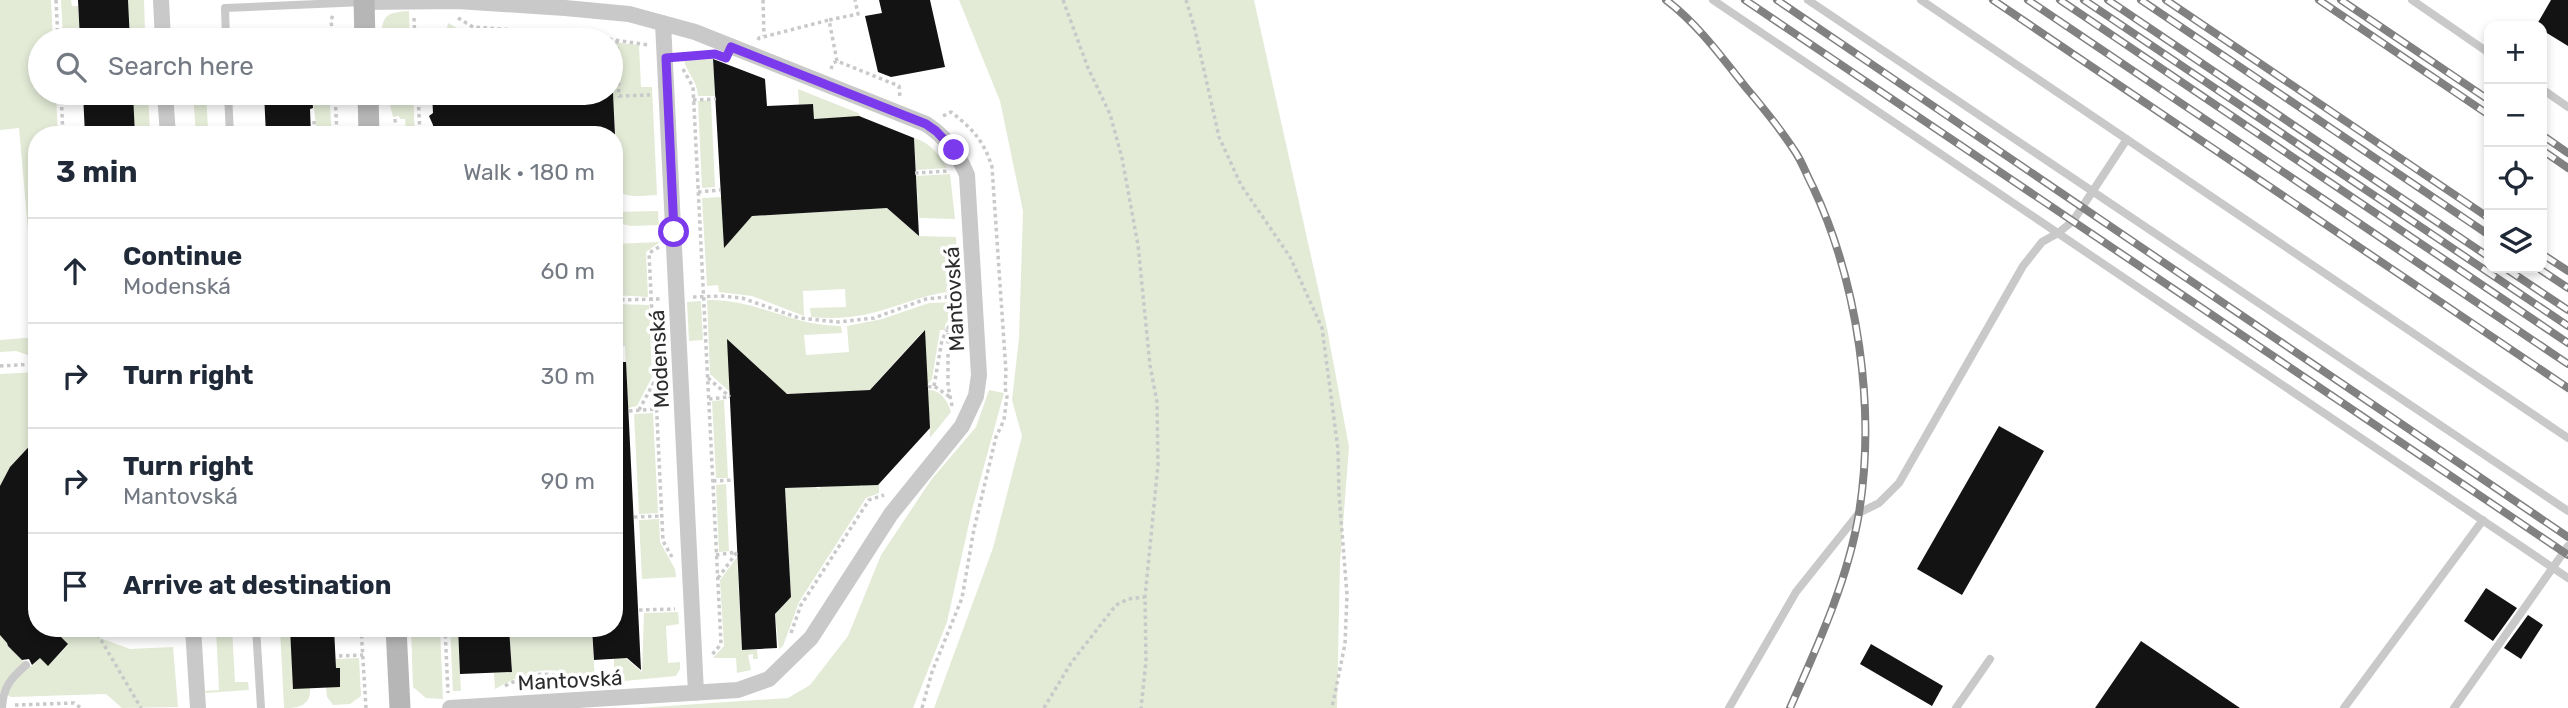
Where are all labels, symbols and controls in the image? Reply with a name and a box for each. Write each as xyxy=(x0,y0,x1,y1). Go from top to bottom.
map controls xyxy=(2484,21,2547,273)
button: + xyxy=(2484,21,2547,84)
search box xyxy=(28,28,623,105)
icon: search xyxy=(52,48,90,86)
text: Search here xyxy=(108,51,254,82)
button: − xyxy=(2484,84,2547,147)
route end xyxy=(938,134,969,165)
button: locate xyxy=(2484,147,2547,210)
text: 3 min xyxy=(56,154,138,190)
text: Walk · 180 m xyxy=(463,158,595,186)
button: layers xyxy=(2484,210,2547,273)
route start xyxy=(658,216,689,247)
text: Continue xyxy=(123,241,242,272)
street label: Mantovská xyxy=(939,246,969,352)
icon: ahead xyxy=(56,252,94,290)
text: 60 m xyxy=(540,257,595,285)
text: Modenská xyxy=(123,272,231,300)
street label: Modenská xyxy=(644,309,674,409)
icon: right xyxy=(56,357,94,395)
text: Turn right xyxy=(123,360,253,391)
text: 30 m xyxy=(540,362,595,390)
text: Turn right xyxy=(123,451,253,482)
icon: right xyxy=(56,462,94,500)
text: 90 m xyxy=(541,467,595,495)
text: Mantovská xyxy=(123,482,238,510)
icon: arrive xyxy=(56,567,94,605)
text: Arrive at destination xyxy=(123,570,391,601)
street label: Mantovská xyxy=(517,665,623,695)

